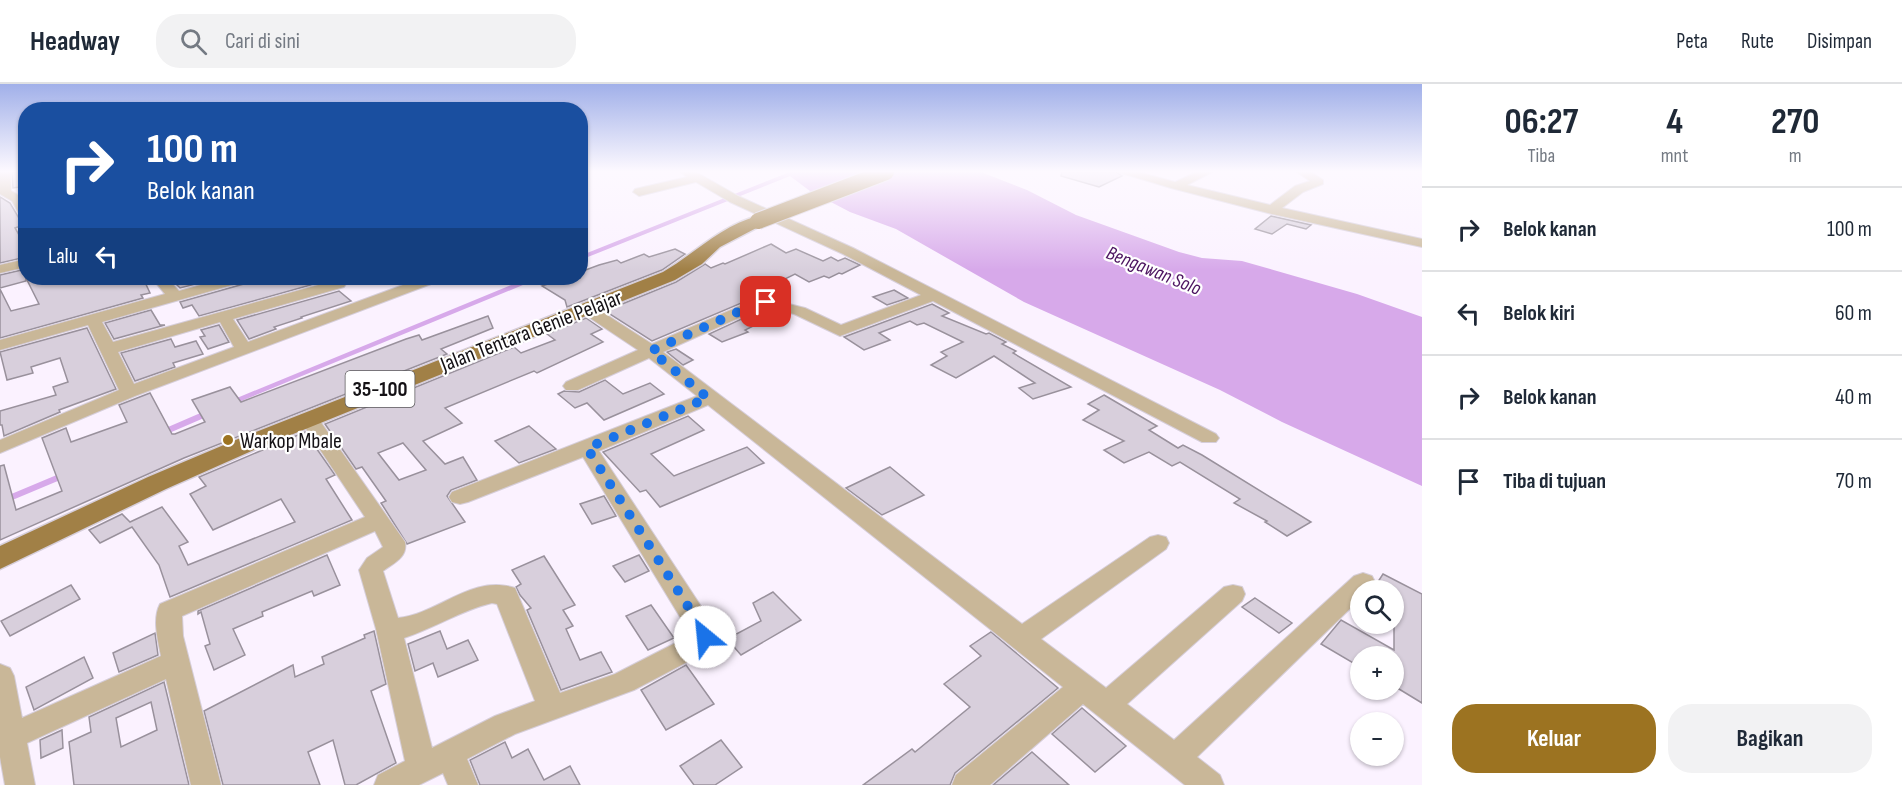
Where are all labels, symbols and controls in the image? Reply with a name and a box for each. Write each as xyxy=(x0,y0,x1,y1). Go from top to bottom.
search box xyxy=(156,14,576,68)
text: Headway xyxy=(30,25,120,58)
icon: search xyxy=(177,25,210,58)
text: Cari di sini xyxy=(225,28,300,55)
text: Peta xyxy=(1676,29,1708,54)
text: Rute xyxy=(1741,29,1774,54)
text: Disimpan xyxy=(1807,29,1872,54)
text: 06:27 xyxy=(1505,101,1578,144)
text: 4 xyxy=(1666,101,1683,144)
text: 270 xyxy=(1771,101,1819,144)
text: 100 m xyxy=(147,124,238,175)
icon: right xyxy=(48,126,126,204)
text: Tiba xyxy=(1527,144,1555,168)
text: mnt xyxy=(1661,144,1688,168)
text: m xyxy=(1789,144,1802,168)
text: Belok kanan xyxy=(147,175,255,207)
icon: right xyxy=(1452,213,1485,246)
text: Belok kanan xyxy=(1503,216,1596,243)
text: 100 m xyxy=(1827,216,1872,243)
icon: left xyxy=(90,240,123,273)
water label: Bengawan Solo xyxy=(1103,241,1205,301)
text: Lalu xyxy=(48,243,78,270)
pin xyxy=(740,276,791,327)
street label: Jalan Tentara Genie Pelajar xyxy=(436,284,626,379)
icon: arrive xyxy=(749,285,782,318)
icon: left xyxy=(1452,297,1485,330)
text: Belok kiri xyxy=(1503,300,1575,327)
text: 60 m xyxy=(1835,300,1872,327)
road number: 35-100 xyxy=(346,371,415,407)
icon: right xyxy=(1452,381,1485,414)
text: Belok kanan xyxy=(1503,384,1596,411)
text: 40 m xyxy=(1835,384,1872,411)
place label: Warkop Mbale xyxy=(240,428,342,455)
marker: Warkop Mbale xyxy=(221,433,235,447)
icon: arrive xyxy=(1452,465,1485,498)
text: Tiba di tujuan xyxy=(1503,468,1606,495)
text: 70 m xyxy=(1836,468,1872,495)
map controls xyxy=(1350,580,1404,766)
button: search xyxy=(1350,580,1404,634)
position arrow xyxy=(673,605,737,669)
button: + xyxy=(1350,646,1404,700)
button: Keluar xyxy=(1452,704,1656,773)
button: Bagikan xyxy=(1668,704,1872,773)
button: − xyxy=(1350,712,1404,766)

